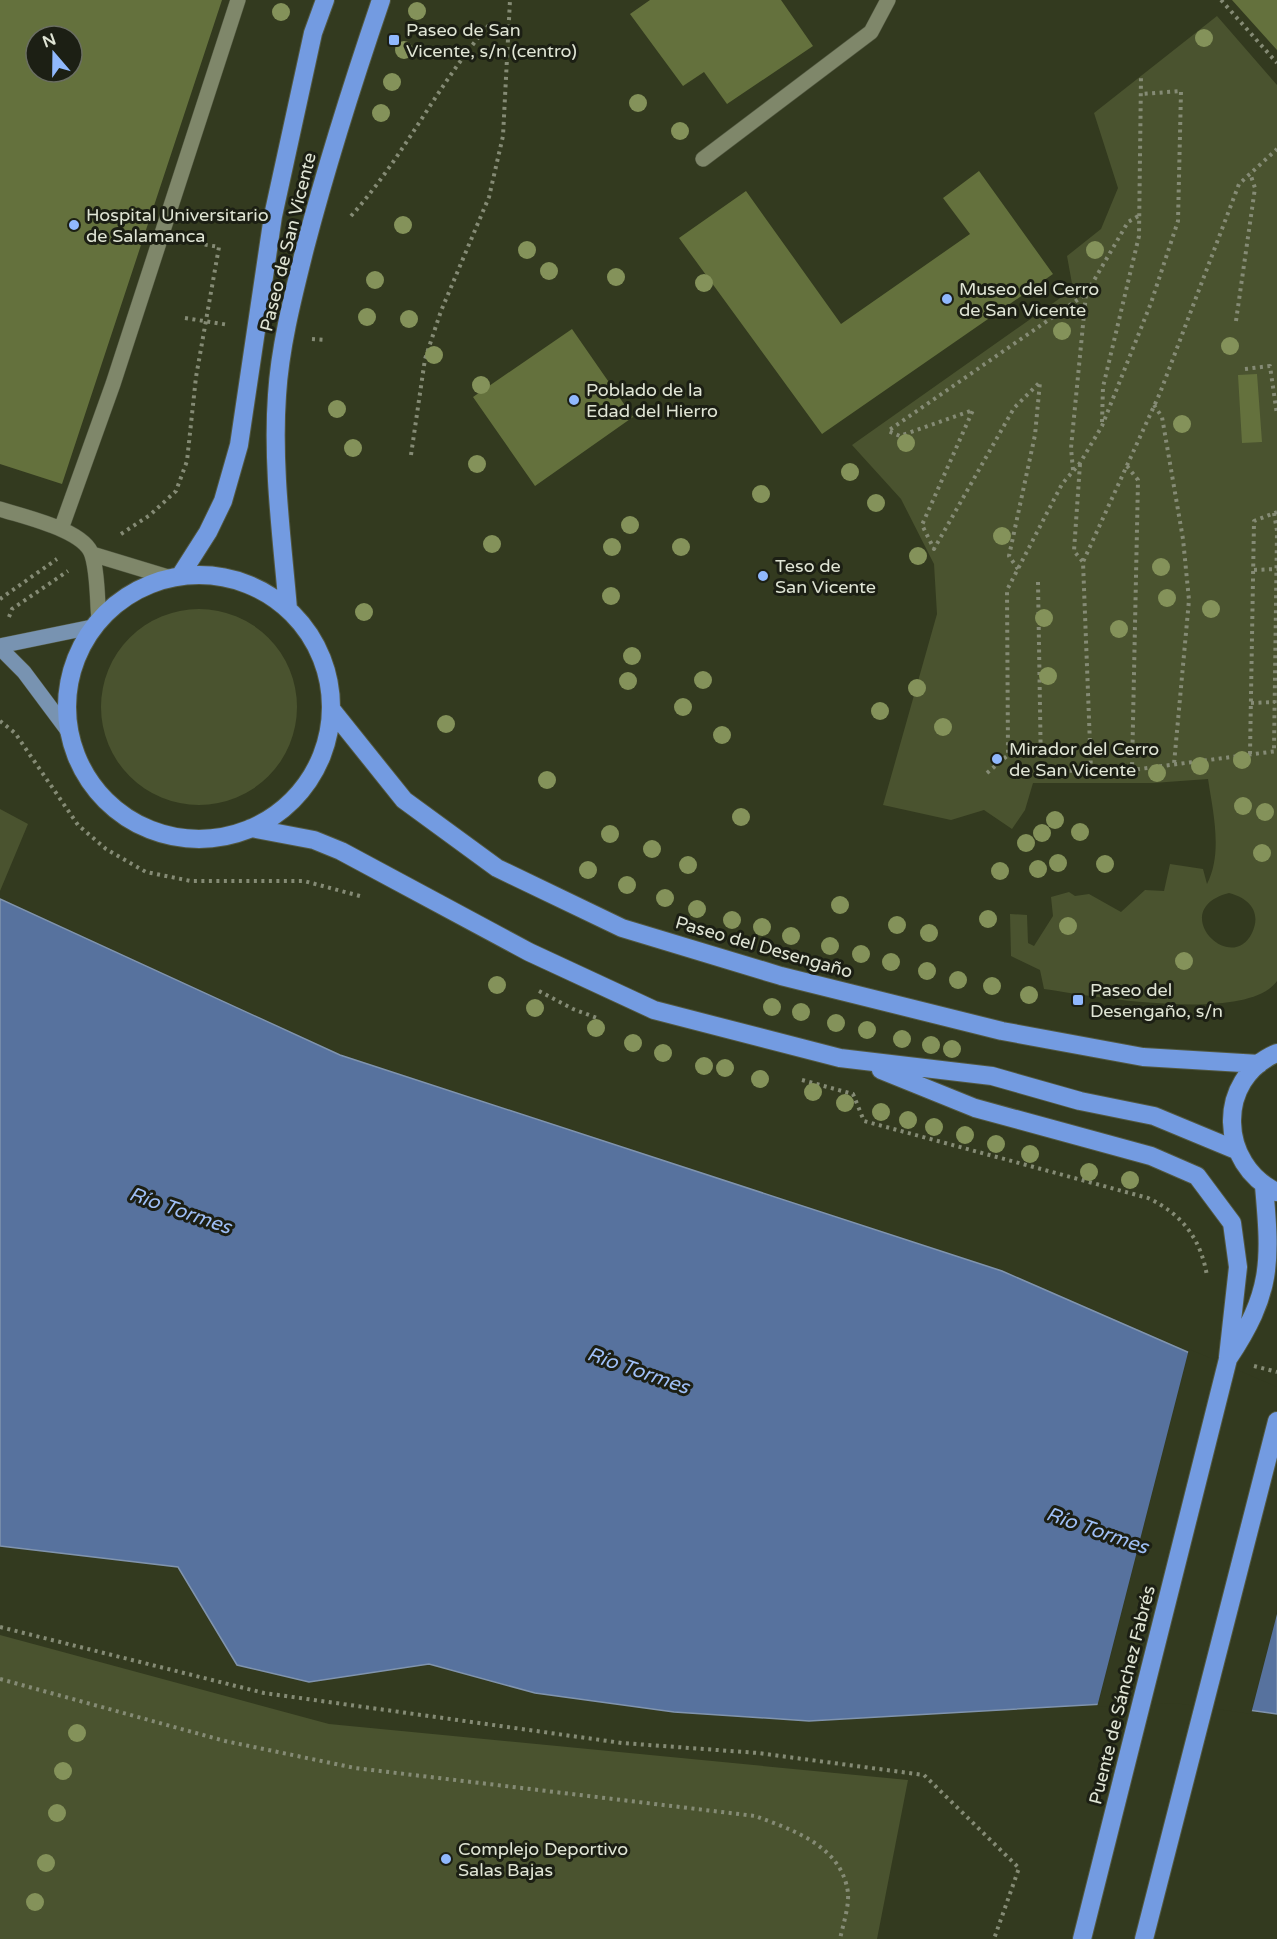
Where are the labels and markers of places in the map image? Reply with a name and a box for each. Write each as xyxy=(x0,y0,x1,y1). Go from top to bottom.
place label: Paseo de San Vicente, s/n (centro) xyxy=(406,19,577,62)
marker: Paseo de San Vicente, s/n (centro) xyxy=(387,33,401,47)
place label: Hospital Universitario de Salamanca xyxy=(86,204,269,247)
marker: Hospital Universitario de Salamanca xyxy=(67,218,81,232)
place label: Museo del Cerro de San Vicente xyxy=(959,278,1099,321)
marker: Museo del Cerro de San Vicente xyxy=(940,292,954,306)
place label: Poblado de la Edad del Hierro xyxy=(586,379,718,422)
marker: Poblado de la Edad del Hierro xyxy=(567,393,581,407)
place label: Teso de San Vicente xyxy=(775,555,876,598)
marker: Teso de San Vicente xyxy=(756,569,770,583)
place label: Mirador del Cerro de San Vicente xyxy=(1009,738,1159,781)
marker: Mirador del Cerro de San Vicente xyxy=(990,752,1004,766)
place label: Paseo del Desengaño, s/n xyxy=(1090,979,1223,1022)
marker: Paseo del Desengaño, s/n xyxy=(1071,993,1085,1007)
place label: Complejo Deportivo Salas Bajas xyxy=(458,1838,628,1881)
marker: Complejo Deportivo Salas Bajas xyxy=(439,1852,453,1866)

